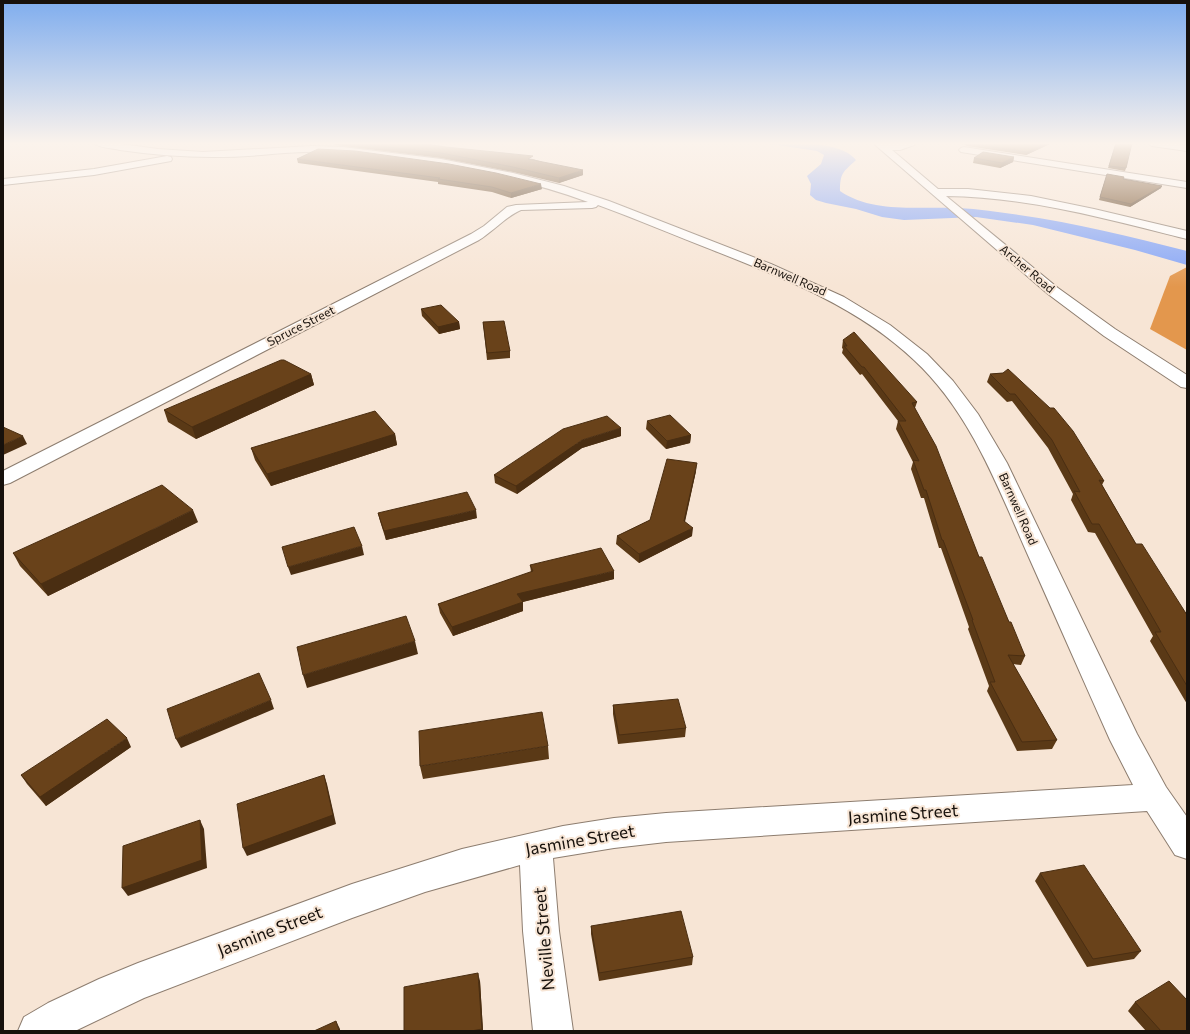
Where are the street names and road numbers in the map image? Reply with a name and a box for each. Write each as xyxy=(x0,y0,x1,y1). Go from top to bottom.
street label: Archer Road xyxy=(997,241,1058,295)
street label: Barnwell Road xyxy=(752,254,829,298)
street label: Spruce Street xyxy=(264,302,337,348)
street label: Barnwell Road xyxy=(997,470,1041,547)
street label: Jasmine Street xyxy=(847,799,959,828)
street label: Jasmine Street xyxy=(524,820,636,859)
street label: Neville Street xyxy=(529,887,558,992)
street label: Jasmine Street xyxy=(214,901,325,960)

